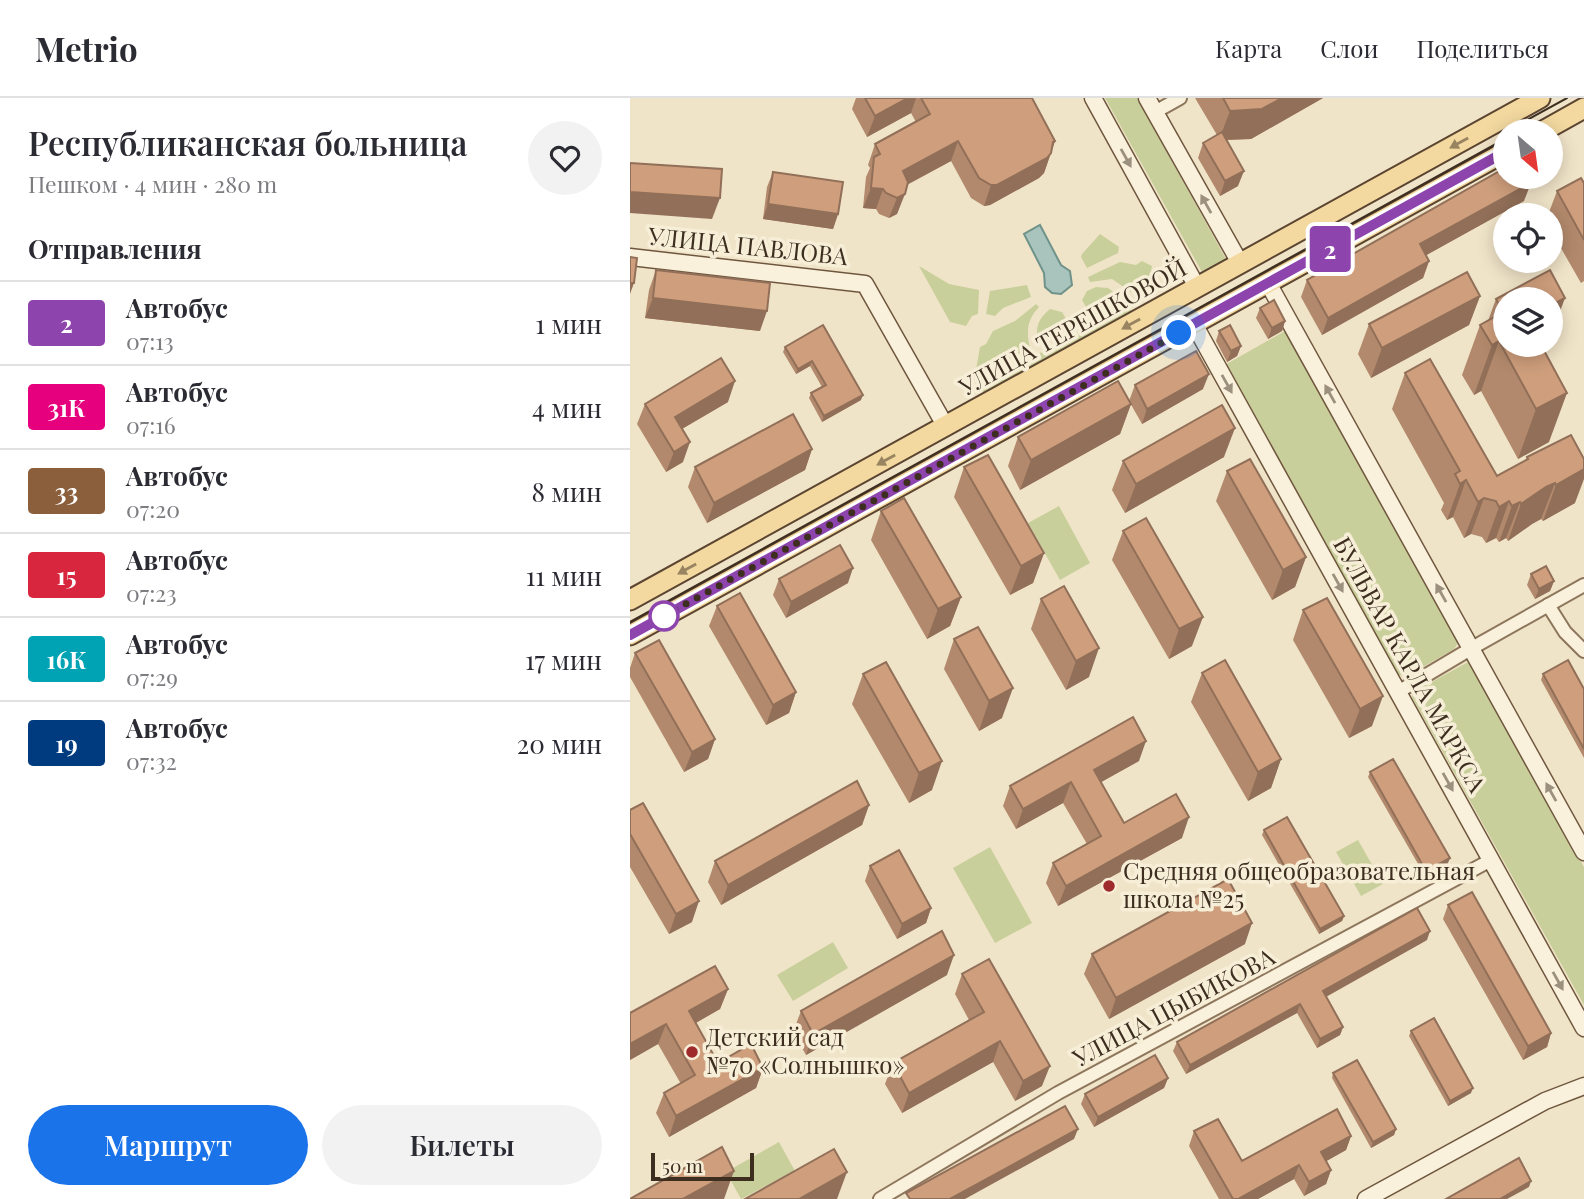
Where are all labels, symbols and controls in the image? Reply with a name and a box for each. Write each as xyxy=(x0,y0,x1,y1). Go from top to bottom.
text: Metrio xyxy=(35,26,138,70)
text: Карта xyxy=(1215,32,1282,64)
text: Слои xyxy=(1320,32,1379,64)
text: Поделиться xyxy=(1417,32,1549,64)
north arrow xyxy=(1493,119,1563,189)
map controls xyxy=(1493,119,1563,357)
text: Республиканская больница xyxy=(28,120,467,164)
button: heart xyxy=(528,121,602,195)
one-way arrow xyxy=(1450,137,1469,149)
one-way arrow xyxy=(1120,148,1132,167)
text: Пешком · 4 мин · 280 m xyxy=(28,168,277,199)
one-way arrow xyxy=(1200,194,1212,214)
button: locate xyxy=(1493,203,1563,273)
street label: УЛИЦА ПАВЛОВА xyxy=(646,219,850,271)
line badge: 2 xyxy=(1307,226,1353,272)
text: Отправления xyxy=(28,231,202,266)
text: 2 xyxy=(1324,233,1336,265)
street label: УЛИЦА ТЕРЕШКОВОЙ xyxy=(952,250,1191,403)
button: layers xyxy=(1493,287,1563,357)
text: Автобус xyxy=(126,290,228,325)
text: 1 мин xyxy=(535,306,602,341)
text: 2 xyxy=(60,307,73,339)
your location xyxy=(1161,315,1196,350)
one-way arrow xyxy=(1122,318,1141,330)
text: 07:13 xyxy=(126,325,174,356)
text: Автобус xyxy=(126,374,228,409)
one-way arrow xyxy=(1221,374,1233,394)
one-way arrow xyxy=(1324,385,1336,404)
text: 4 мин xyxy=(532,390,602,425)
text: 31К xyxy=(47,391,86,423)
text: 07:16 xyxy=(126,409,176,440)
one-way arrow xyxy=(877,454,896,466)
text: Автобус xyxy=(126,458,228,493)
text: 8 мин xyxy=(531,474,602,509)
text: 33 xyxy=(55,475,78,507)
text: 07:20 xyxy=(126,493,180,524)
street label: БУЛЬВАР КАРЛА МАРКСА xyxy=(1327,531,1495,798)
text: Автобус xyxy=(126,542,228,577)
text: 11 мин xyxy=(526,558,602,593)
text: 15 xyxy=(57,559,76,591)
one-way arrow xyxy=(677,563,697,575)
one-way arrow xyxy=(1332,573,1344,593)
text: 07:23 xyxy=(126,577,177,608)
one-way arrow xyxy=(1435,583,1447,602)
unlabelled marker xyxy=(649,601,679,631)
text: Автобус xyxy=(126,626,228,661)
text: 17 мин xyxy=(525,642,602,677)
text: 16К xyxy=(47,643,86,675)
text: 07:29 xyxy=(126,661,178,692)
text: Автобус xyxy=(126,710,228,745)
text: 20 мин xyxy=(517,726,602,761)
text: 19 xyxy=(55,727,78,759)
text: 07:32 xyxy=(126,745,177,776)
one-way arrow xyxy=(1442,773,1454,792)
one-way arrow xyxy=(1545,782,1557,802)
place label: Средняя общеобразовательная школа №25 xyxy=(1123,854,1475,914)
marker: Средняя общеобразовательная школа №25 xyxy=(1101,878,1117,894)
street label: УЛИЦА ЦЫБИКОВА xyxy=(1066,939,1280,1073)
one-way arrow xyxy=(1552,972,1564,991)
place label: Детский сад №70 «Солнышко» xyxy=(706,1020,905,1080)
marker: Детский сад №70 «Солнышко» xyxy=(684,1044,700,1060)
button: Маршрут xyxy=(28,1105,308,1185)
button: Билеты xyxy=(322,1105,602,1185)
scale bar xyxy=(651,1150,754,1182)
text: 50 m xyxy=(662,1152,703,1178)

